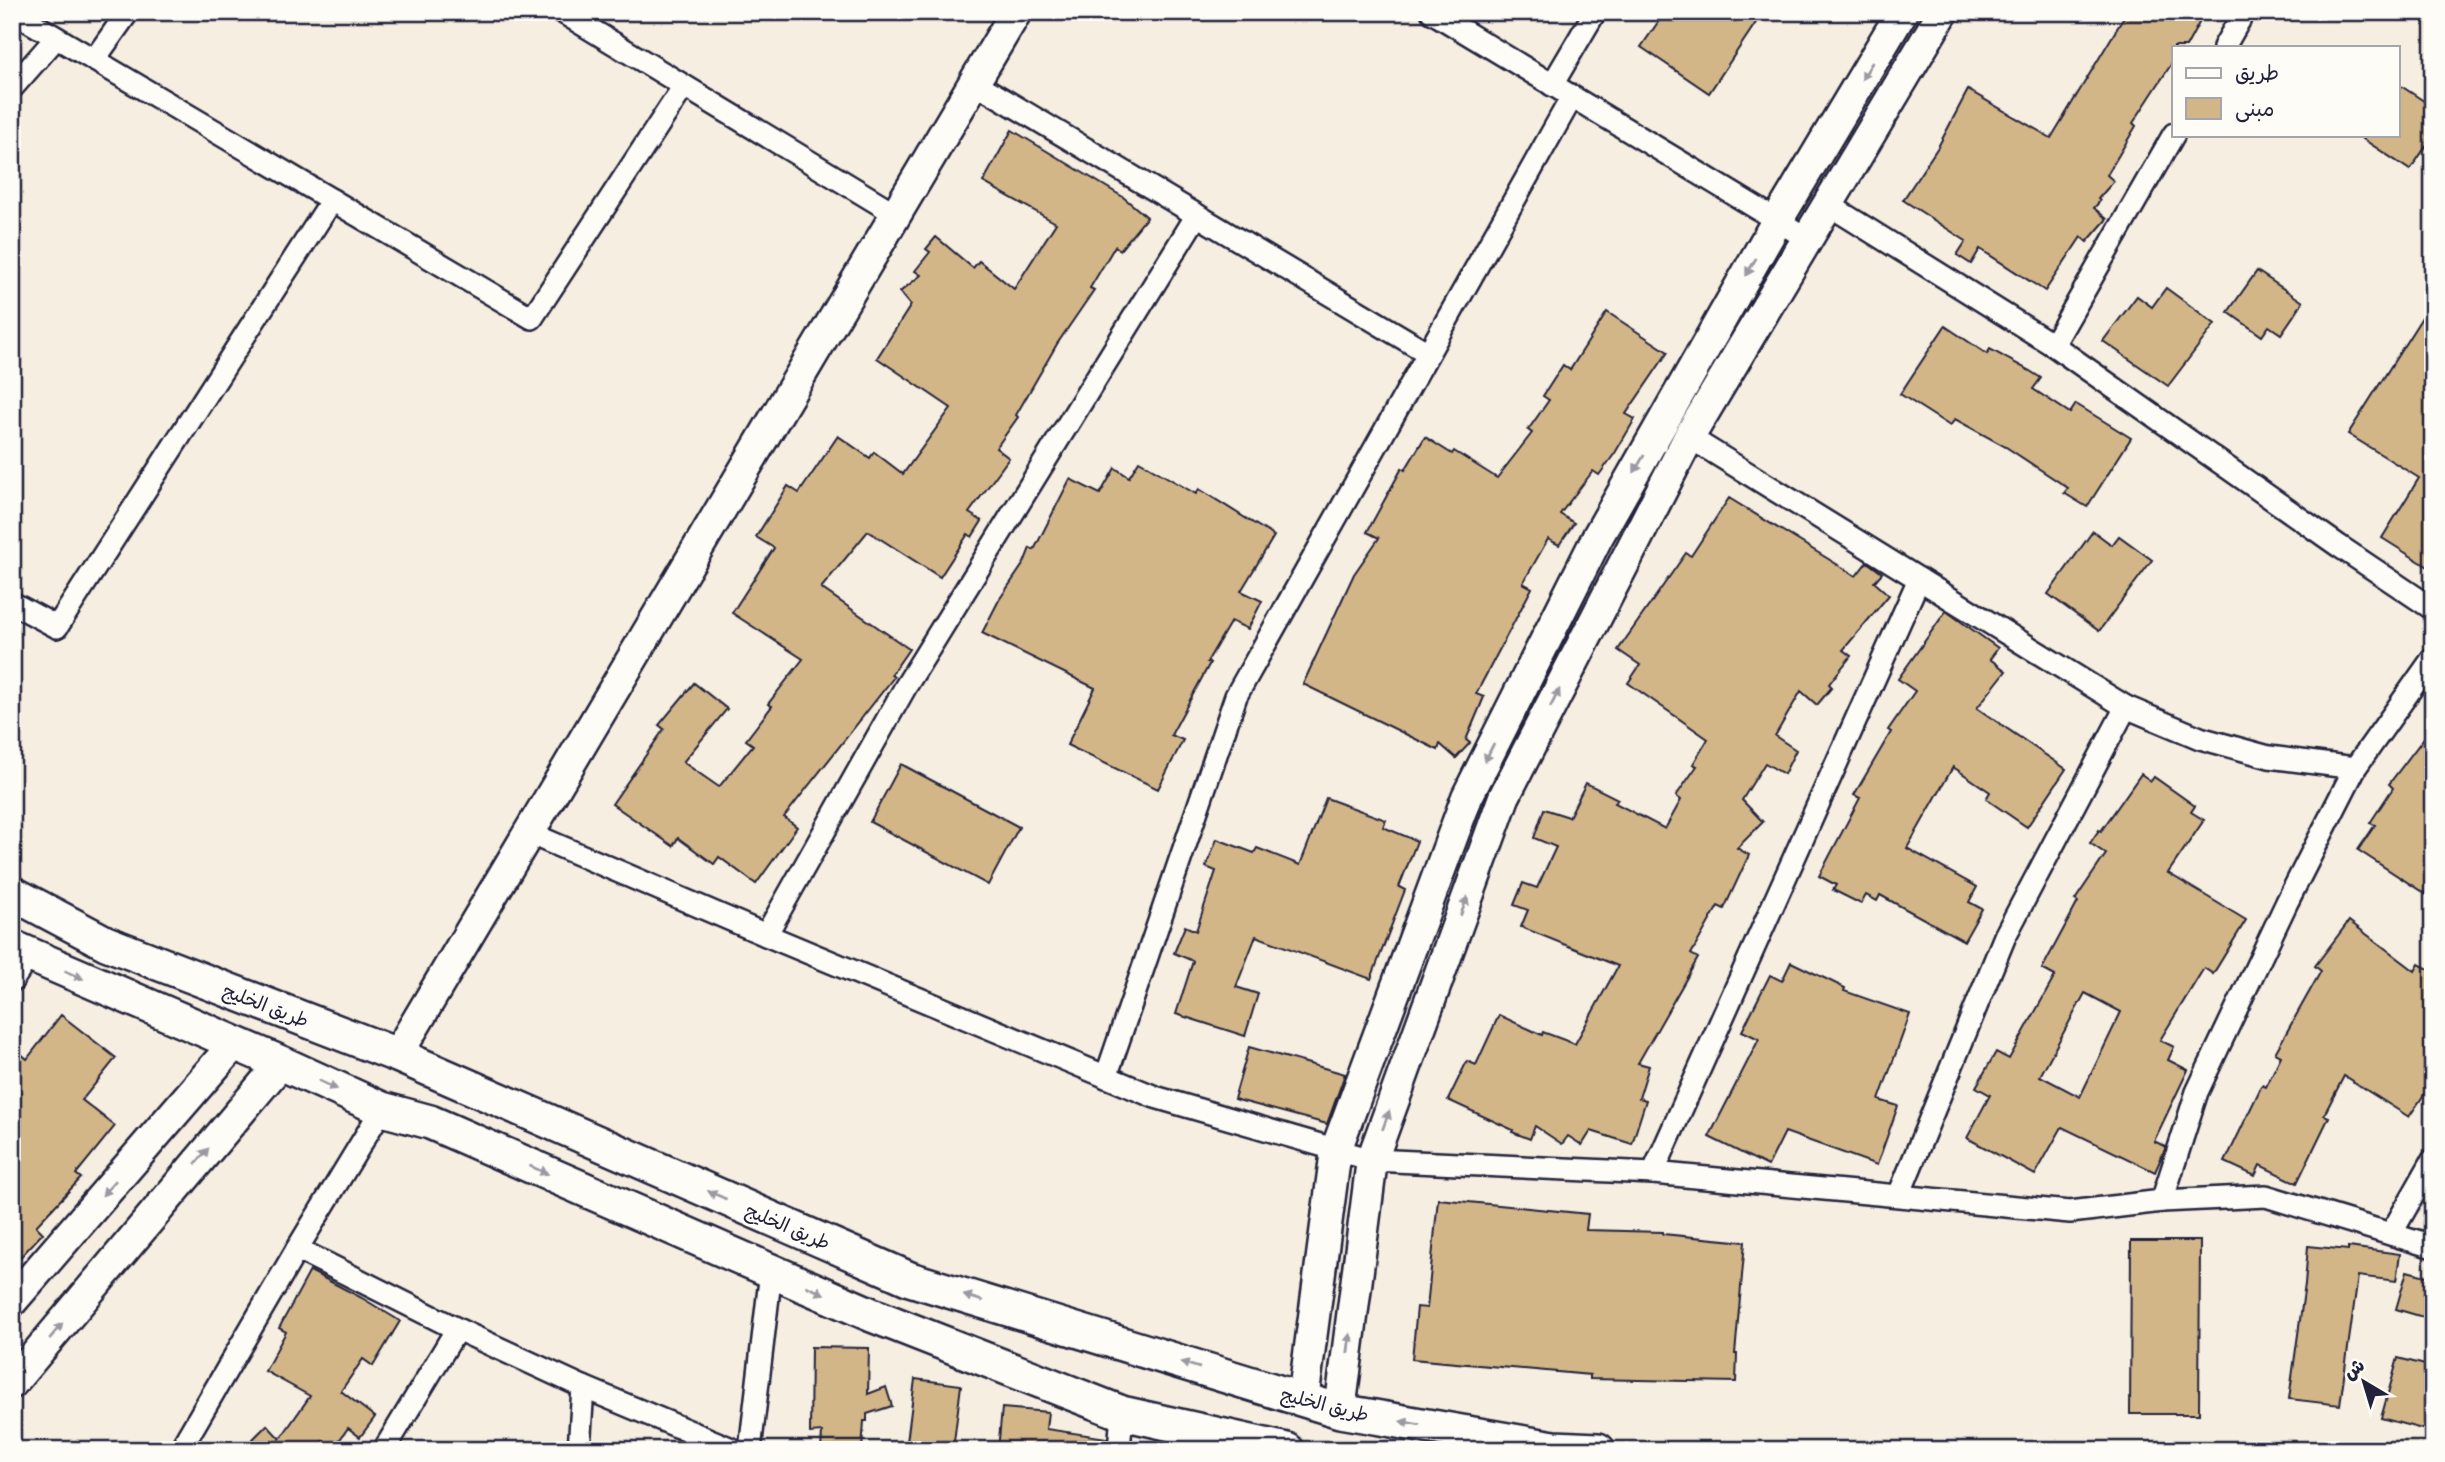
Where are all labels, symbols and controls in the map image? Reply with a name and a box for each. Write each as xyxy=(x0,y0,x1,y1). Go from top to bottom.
legend xyxy=(2172,46,2400,136)
text: طريق xyxy=(2235,60,2279,87)
one-way arrow xyxy=(1861,61,1873,80)
text: مبنى xyxy=(2235,96,2274,123)
one-way arrow xyxy=(1745,257,1757,276)
one-way arrow xyxy=(1633,455,1645,474)
one-way arrow xyxy=(1549,688,1560,708)
one-way arrow xyxy=(1483,743,1494,763)
one-way arrow xyxy=(1459,896,1470,917)
one-way arrow xyxy=(64,970,85,981)
street label: طريق الخليج xyxy=(219,979,312,1033)
one-way arrow xyxy=(318,1079,339,1090)
one-way arrow xyxy=(1381,1109,1392,1130)
one-way arrow xyxy=(194,1148,209,1165)
one-way arrow xyxy=(529,1164,549,1176)
one-way arrow xyxy=(102,1180,117,1197)
one-way arrow xyxy=(706,1189,727,1200)
street label: طريق الخليج xyxy=(742,1198,834,1256)
one-way arrow xyxy=(804,1285,825,1296)
one-way arrow xyxy=(962,1292,983,1303)
one-way arrow xyxy=(48,1322,63,1339)
one-way arrow xyxy=(1343,1332,1354,1354)
north arrow xyxy=(2330,1346,2400,1416)
text: ش xyxy=(2339,1353,2370,1385)
one-way arrow xyxy=(1179,1359,1200,1370)
street label: طريق الخليج xyxy=(1278,1382,1371,1427)
one-way arrow xyxy=(1399,1417,1421,1428)

